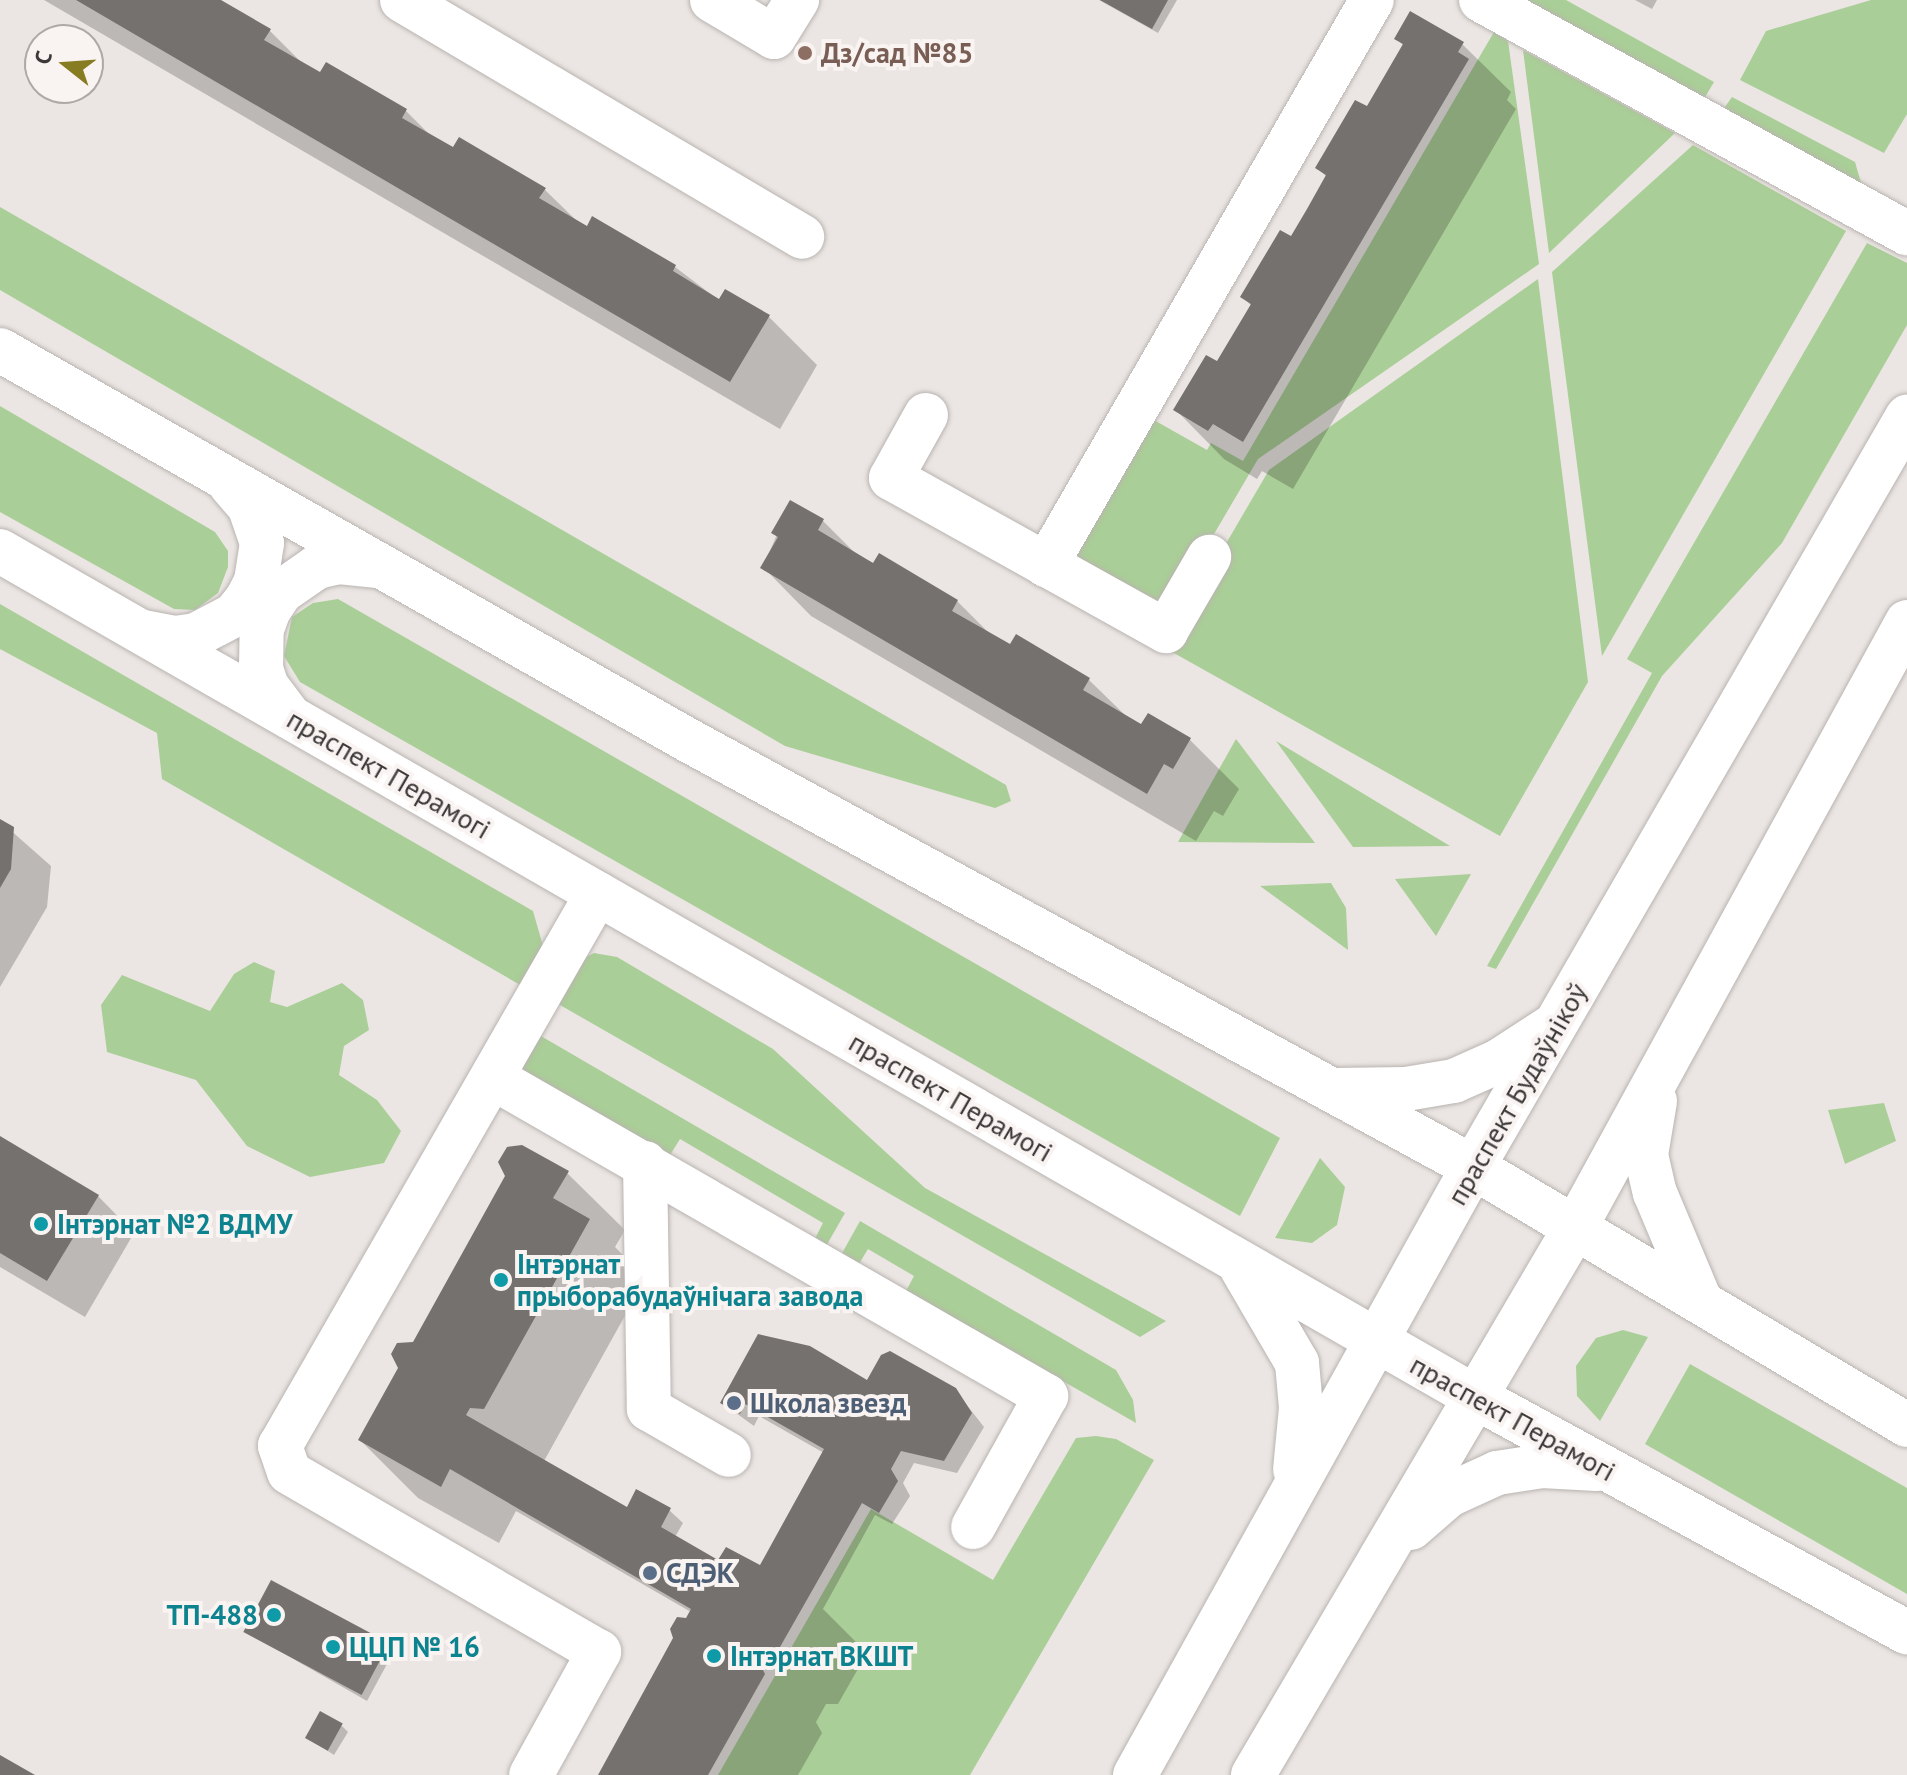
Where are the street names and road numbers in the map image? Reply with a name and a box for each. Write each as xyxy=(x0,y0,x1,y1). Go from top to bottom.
street label: праспект Перамогі xyxy=(281,702,497,846)
street label: праспект Будаўнікоў xyxy=(1440,977,1594,1211)
street label: праспект Перамогі xyxy=(843,1025,1059,1169)
street label: праспект Перамогі xyxy=(1404,1347,1622,1489)

